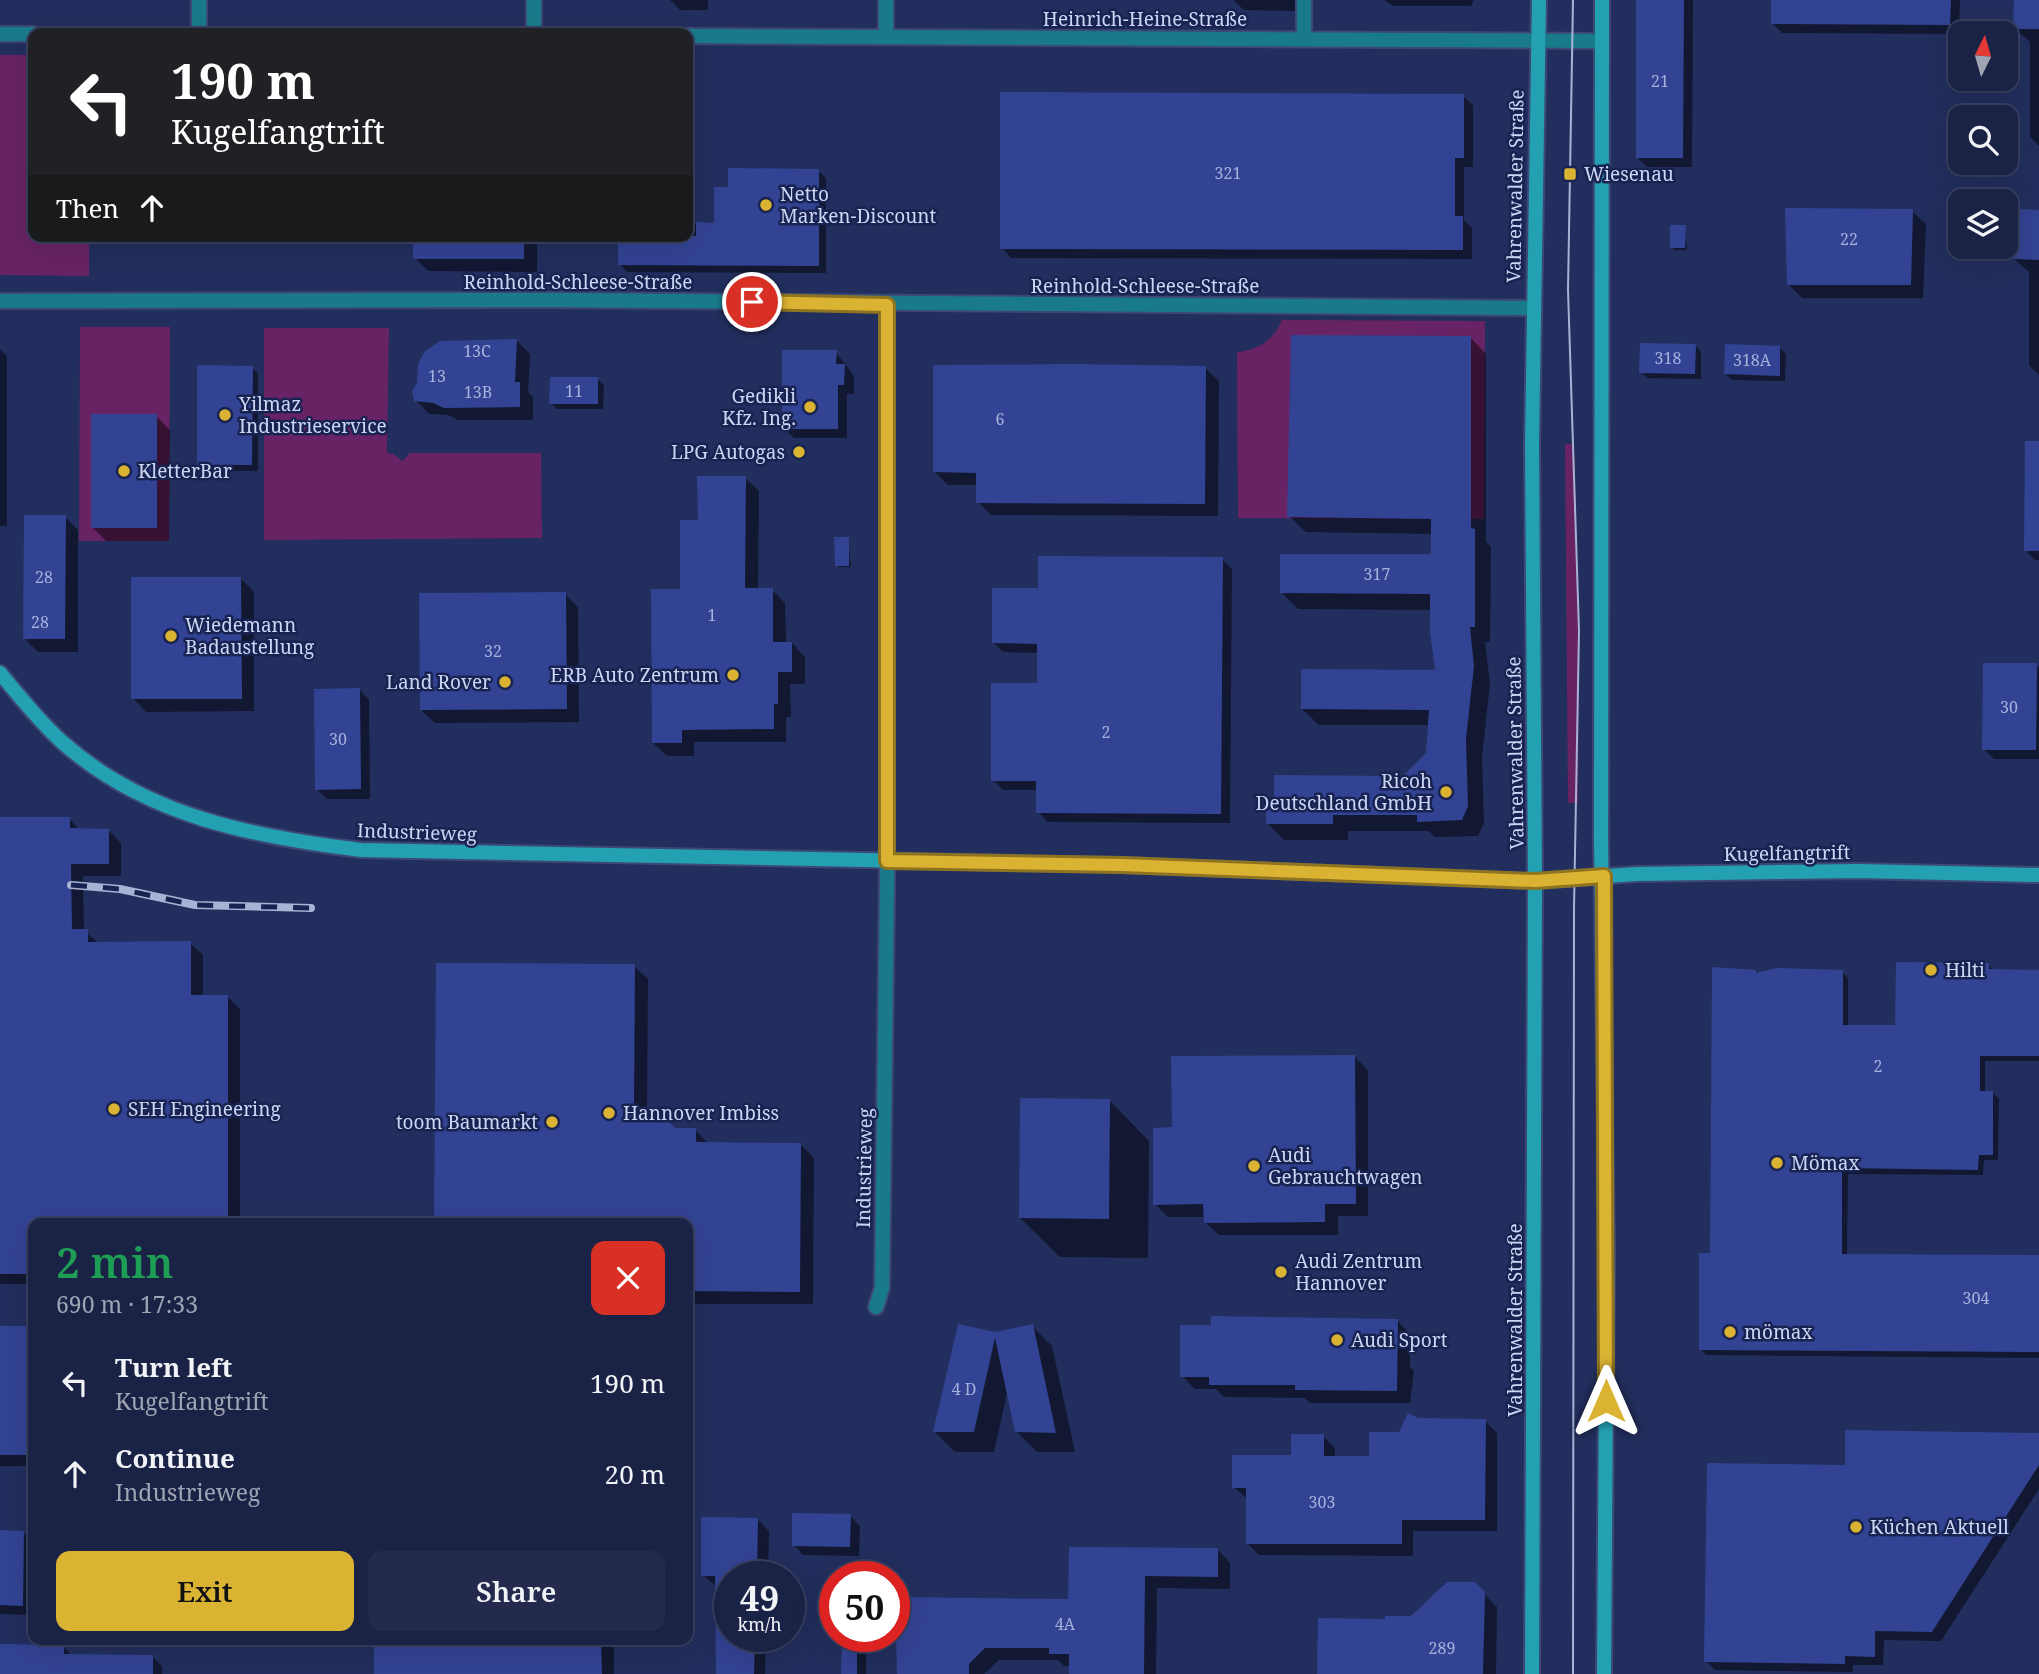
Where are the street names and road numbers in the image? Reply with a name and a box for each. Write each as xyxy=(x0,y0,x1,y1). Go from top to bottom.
street label: Heinrich-Heine-Straße xyxy=(1043,6,1247,32)
street label: Vahrenwalder Straße xyxy=(1500,89,1530,283)
street label: Reinhold-Schleese-Straße xyxy=(464,269,692,295)
street label: Reinhold-Schleese-Straße xyxy=(1031,273,1259,299)
street label: Vahrenwalder Straße xyxy=(1500,656,1530,850)
street label: Industrieweg xyxy=(356,817,478,847)
street label: Kugelfangtrift xyxy=(1723,839,1851,867)
street label: Industrieweg xyxy=(850,1108,878,1228)
street label: Vahrenwalder Straße xyxy=(1502,1223,1528,1417)

